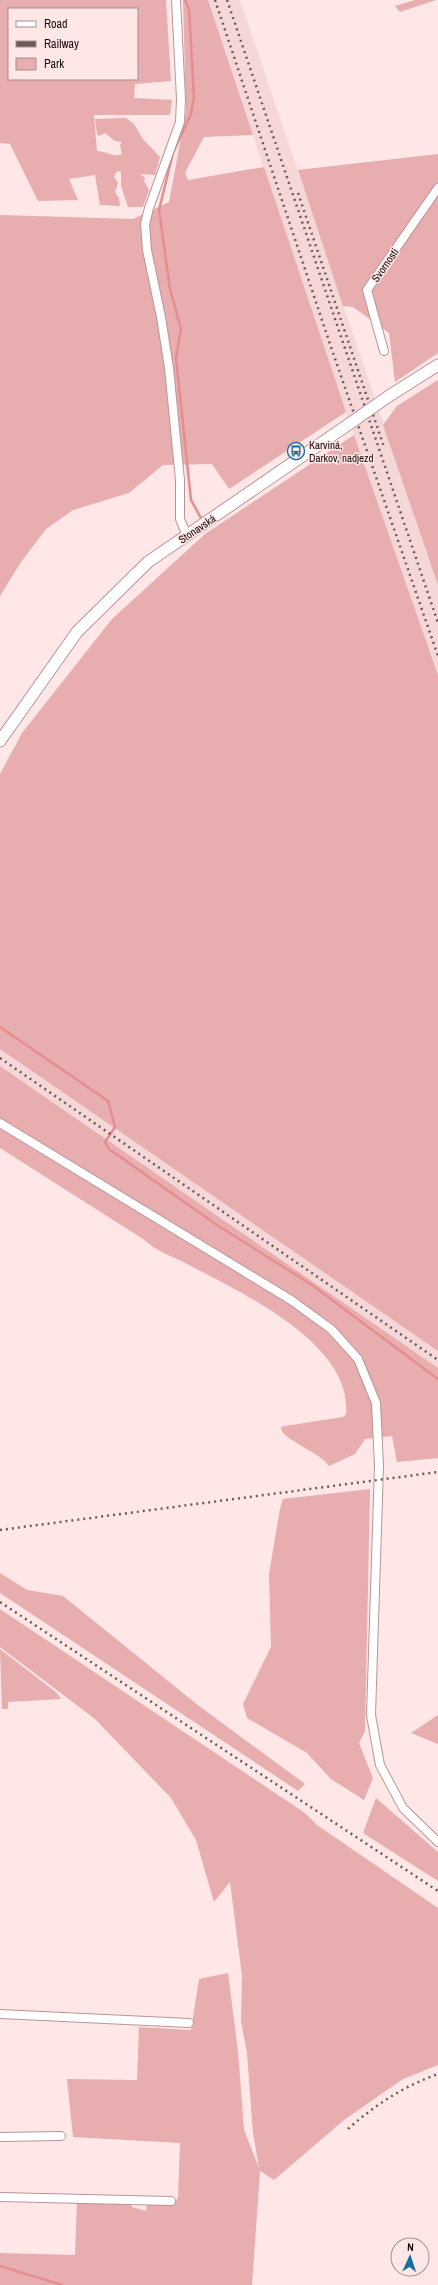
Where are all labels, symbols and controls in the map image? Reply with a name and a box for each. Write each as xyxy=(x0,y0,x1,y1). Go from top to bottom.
legend xyxy=(8,8,138,80)
text: Road xyxy=(44,16,68,32)
text: Railway xyxy=(44,36,79,52)
text: Park xyxy=(44,56,64,72)
street label: Svornosti xyxy=(368,245,402,285)
place label: Karviná, Darkov, nadjezd xyxy=(309,438,374,465)
bus stop icon: Karviná, Darkov, nadjezd xyxy=(286,441,306,461)
street label: Stonavská xyxy=(176,511,218,547)
north arrow xyxy=(390,2237,430,2277)
text: N xyxy=(407,2240,414,2254)

